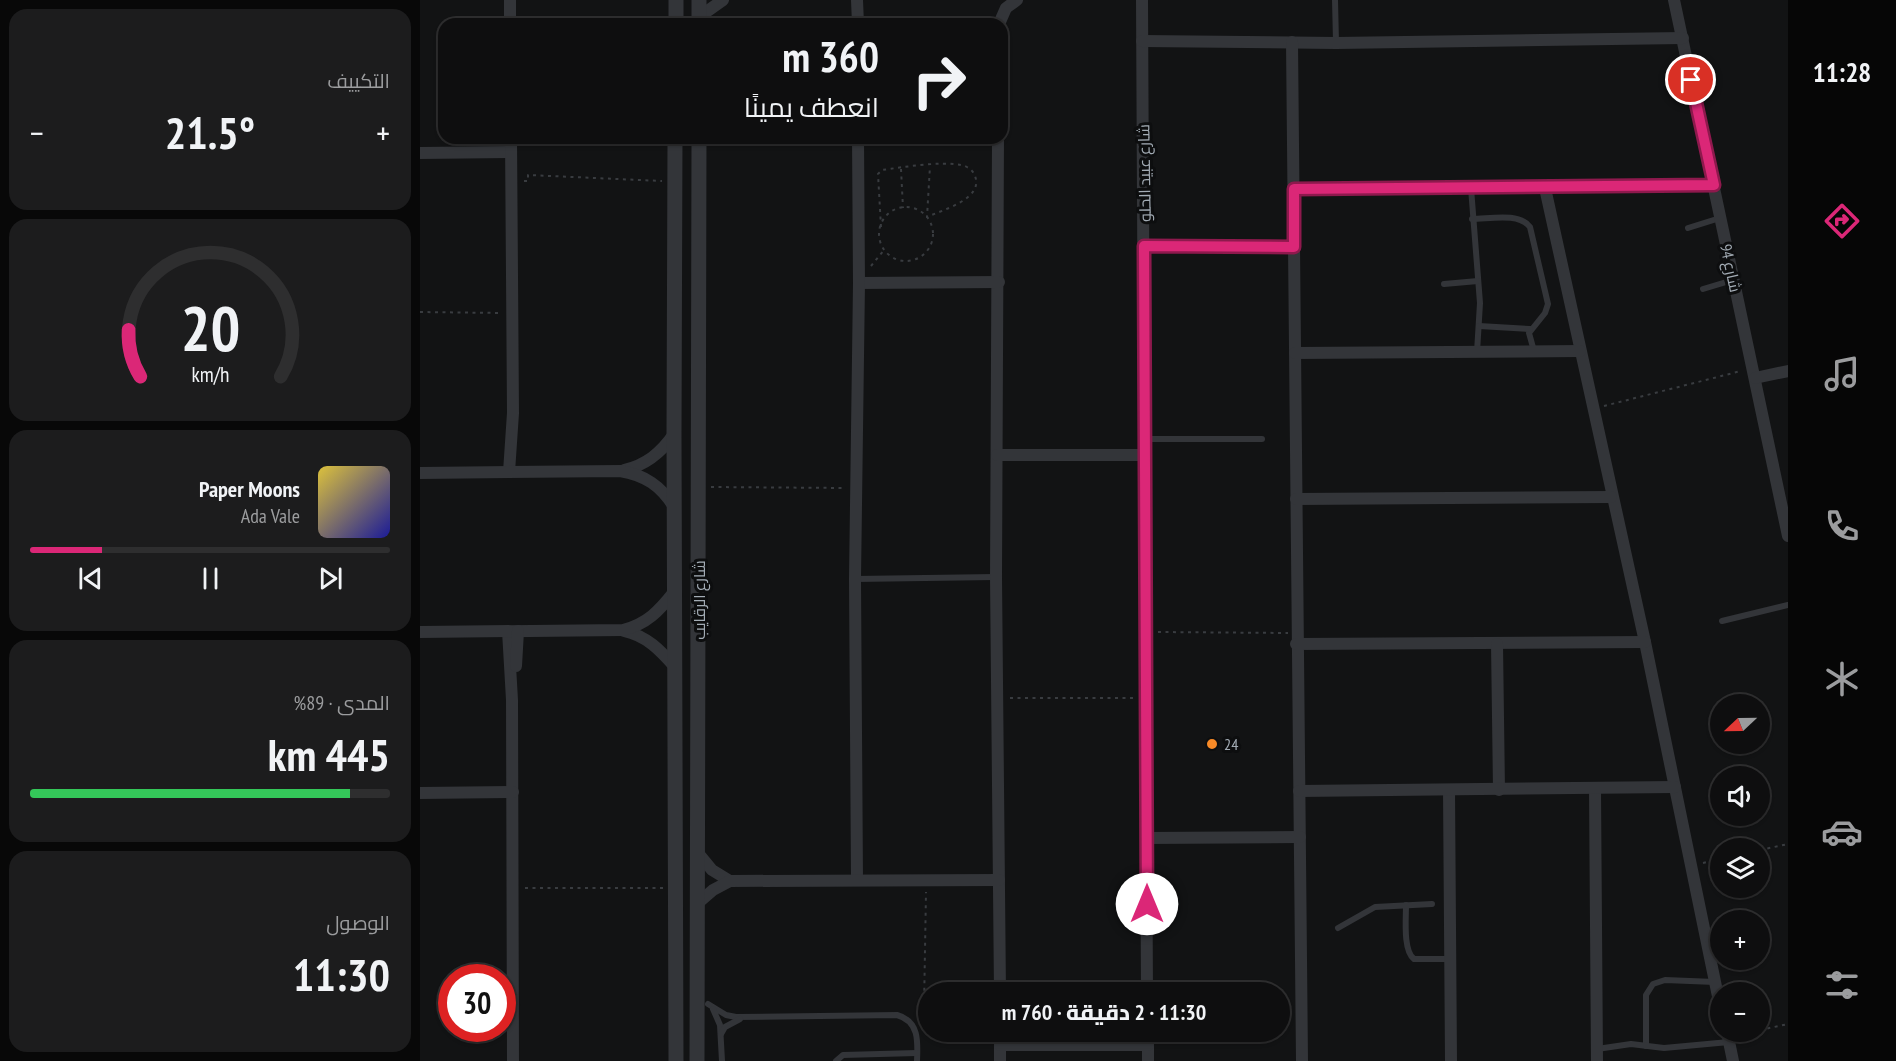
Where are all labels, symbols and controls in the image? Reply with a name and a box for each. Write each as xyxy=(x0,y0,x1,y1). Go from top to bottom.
text: 360 m xyxy=(782,29,879,84)
icon: right xyxy=(900,42,978,120)
pin xyxy=(1665,54,1716,105)
text: 11:28 xyxy=(1813,55,1871,89)
icon: arrive xyxy=(1674,63,1707,96)
text: التكييف xyxy=(327,68,390,94)
text: انعطف يمينًا xyxy=(744,90,879,124)
text: 21.5° xyxy=(165,103,255,161)
text: − xyxy=(30,111,44,154)
text: + xyxy=(376,111,390,154)
street label: شارع عبيد الحلو xyxy=(1133,124,1157,222)
icon: directions xyxy=(1821,200,1863,242)
street label: شارع 94 xyxy=(1714,242,1746,294)
text: 20 xyxy=(180,287,240,368)
icon: music xyxy=(1821,353,1863,395)
text: km/h xyxy=(191,361,229,389)
text: Paper Moons xyxy=(199,475,300,503)
text: Ada Vale xyxy=(241,503,300,529)
icon: phone xyxy=(1821,505,1863,547)
street label: شارع الرقايب xyxy=(689,560,711,640)
icon: previous xyxy=(74,562,107,595)
icon: pause xyxy=(194,562,227,595)
icon: next xyxy=(314,562,347,595)
icon: climate xyxy=(1821,658,1863,700)
text: المدى · 89% xyxy=(294,690,390,716)
north arrow xyxy=(1710,694,1770,754)
map controls xyxy=(1710,694,1770,1042)
text: 445 km xyxy=(268,725,390,783)
place label: 24 xyxy=(1224,734,1238,754)
marker: 24 xyxy=(1205,737,1219,751)
button: sound xyxy=(1710,766,1770,826)
icon: car xyxy=(1821,811,1863,853)
button: layers xyxy=(1710,838,1770,898)
position arrow xyxy=(1115,872,1179,936)
text: الوصول xyxy=(326,910,390,936)
button: + xyxy=(1710,910,1770,970)
text: 11:30 xyxy=(293,945,390,1003)
speed limit sign: 30 xyxy=(438,964,516,1042)
icon: filters xyxy=(1821,964,1863,1006)
button: − xyxy=(1710,982,1770,1042)
text: 11:30 · 2 دقيقة · 760 m xyxy=(1002,998,1206,1026)

